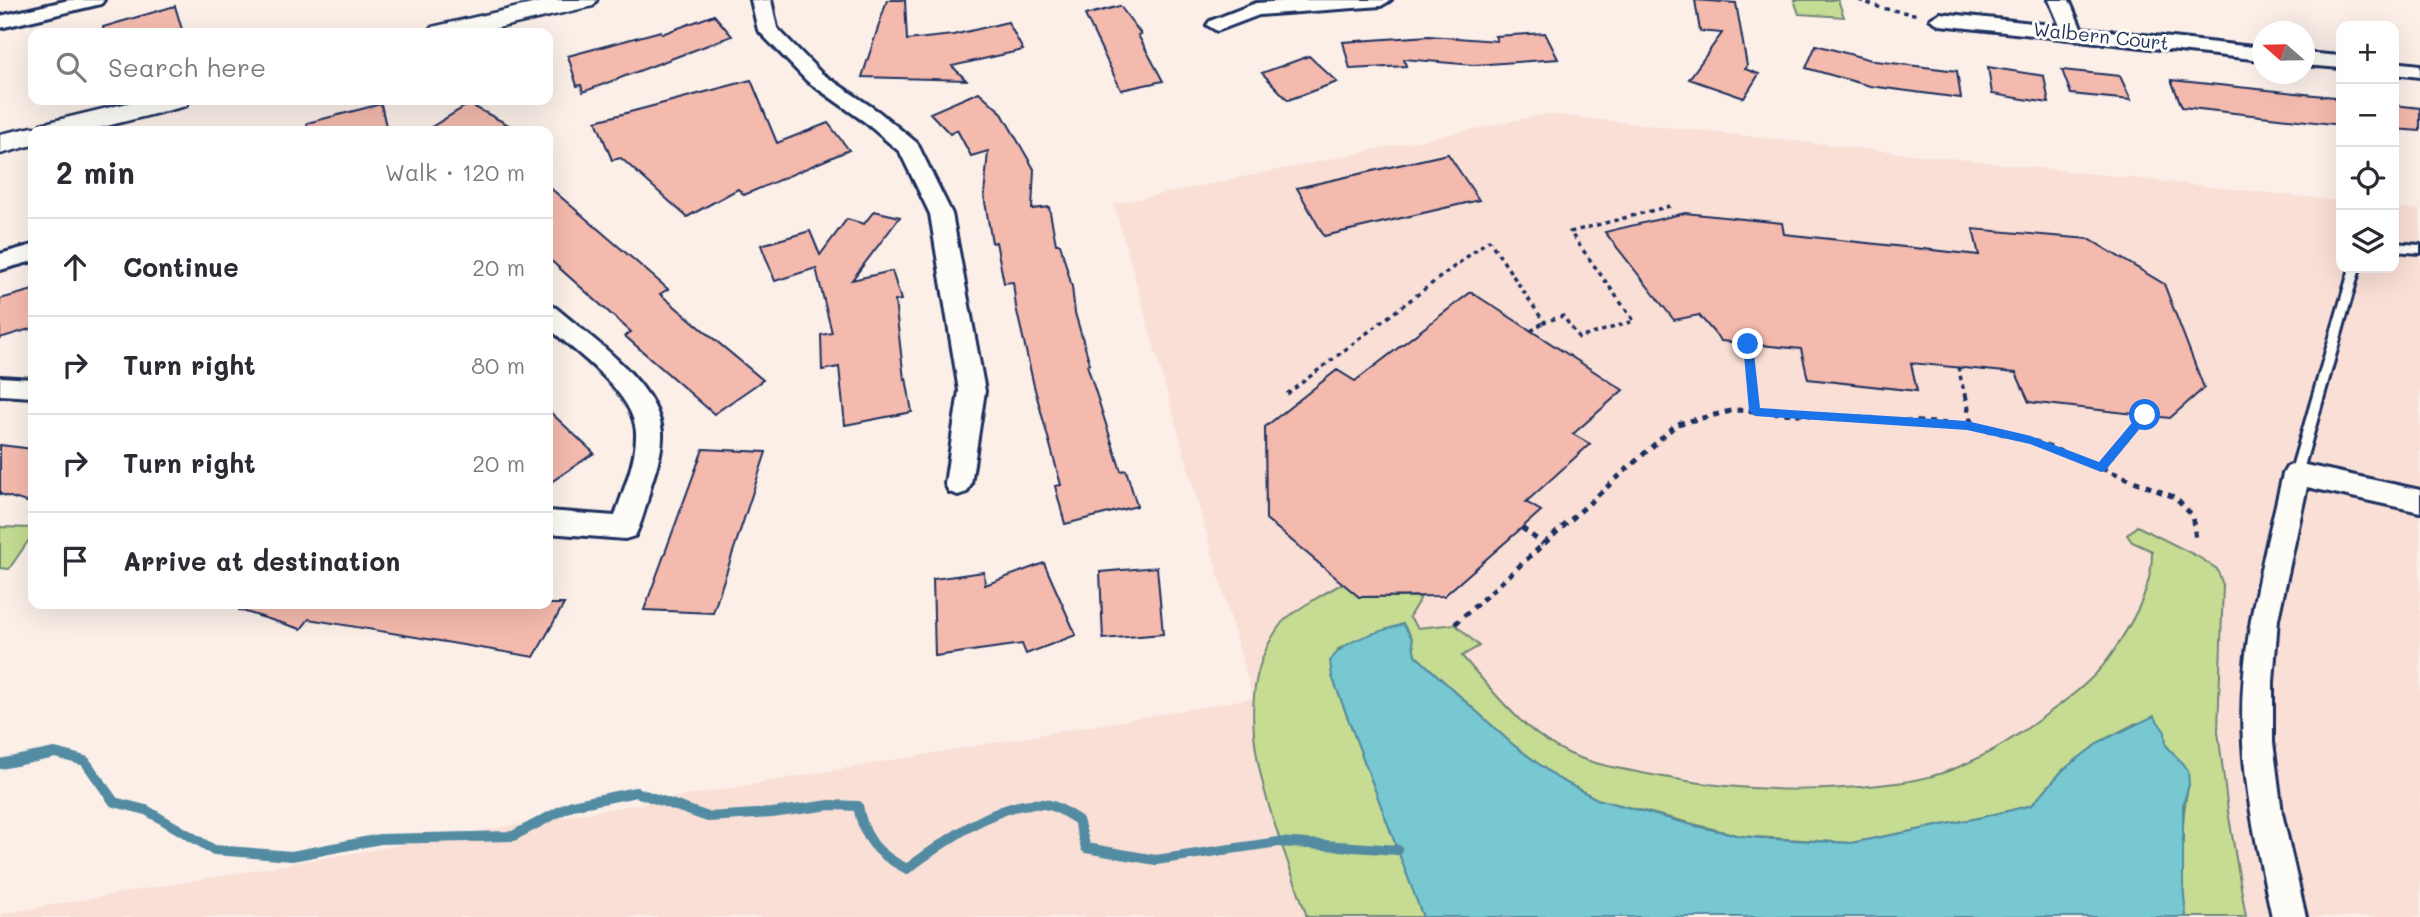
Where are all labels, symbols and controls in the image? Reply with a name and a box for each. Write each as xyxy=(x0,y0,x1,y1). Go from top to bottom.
street label: Walbern Court xyxy=(2032,16,2170,55)
north arrow xyxy=(2252,21,2315,84)
map controls xyxy=(2336,21,2399,273)
button: + xyxy=(2336,21,2399,84)
search box xyxy=(28,28,553,105)
icon: search xyxy=(52,48,90,86)
text: Search here xyxy=(108,50,266,84)
button: − xyxy=(2336,84,2399,147)
button: locate xyxy=(2336,147,2399,210)
text: 2 min xyxy=(56,152,135,192)
text: Walk · 120 m xyxy=(385,157,525,187)
button: layers xyxy=(2336,210,2399,273)
icon: ahead xyxy=(56,248,94,286)
text: Continue xyxy=(123,250,239,284)
text: 20 m xyxy=(472,252,525,282)
route end xyxy=(1732,328,1763,359)
icon: right xyxy=(56,346,94,384)
text: Turn right xyxy=(123,348,256,382)
text: 80 m xyxy=(471,350,525,380)
route start xyxy=(2129,399,2160,430)
icon: right xyxy=(56,444,94,482)
text: Turn right xyxy=(123,446,256,480)
text: 20 m xyxy=(472,448,525,478)
icon: arrive xyxy=(56,542,94,580)
text: Arrive at destination xyxy=(123,544,400,578)

